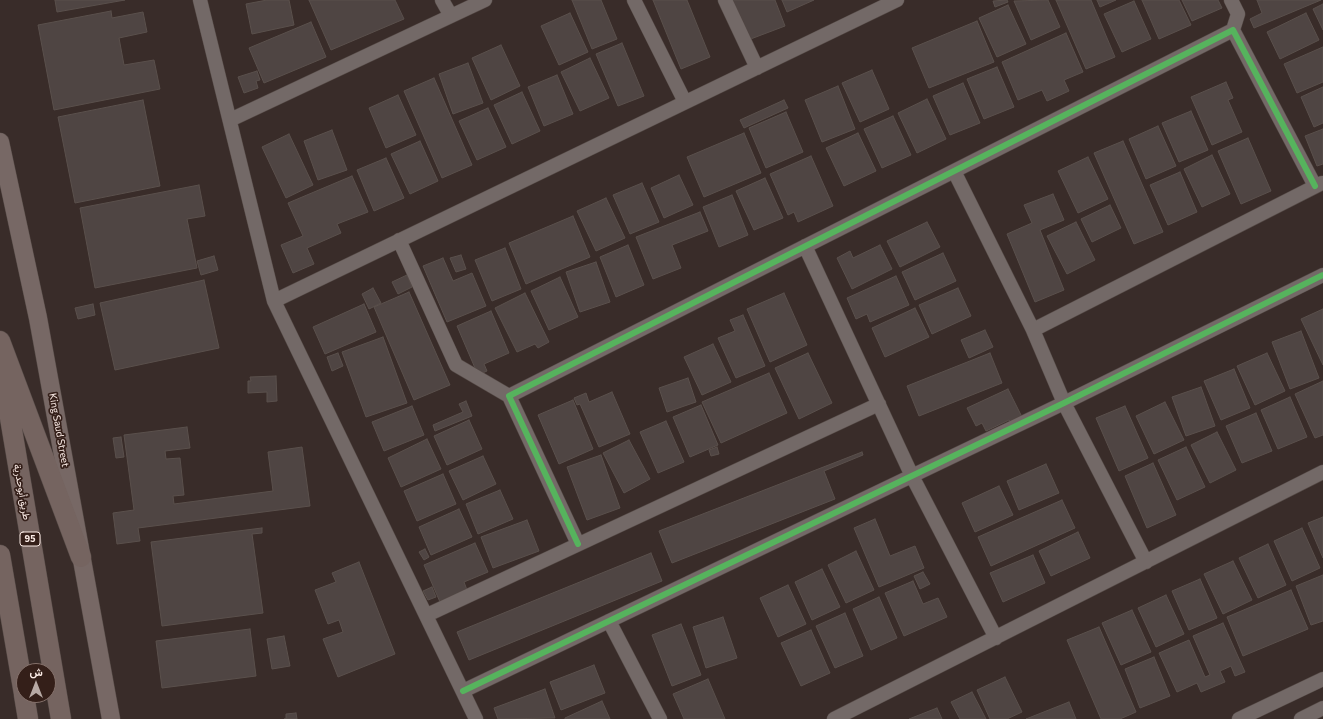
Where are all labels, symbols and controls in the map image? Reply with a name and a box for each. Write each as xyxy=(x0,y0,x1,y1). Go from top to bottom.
street label: King Saud Street xyxy=(47,392,71,468)
street label: طريق أبوحدرية xyxy=(11,463,33,521)
road number: 95 xyxy=(20,532,40,546)
north arrow xyxy=(16,663,56,703)
text: ش xyxy=(29,665,43,678)

